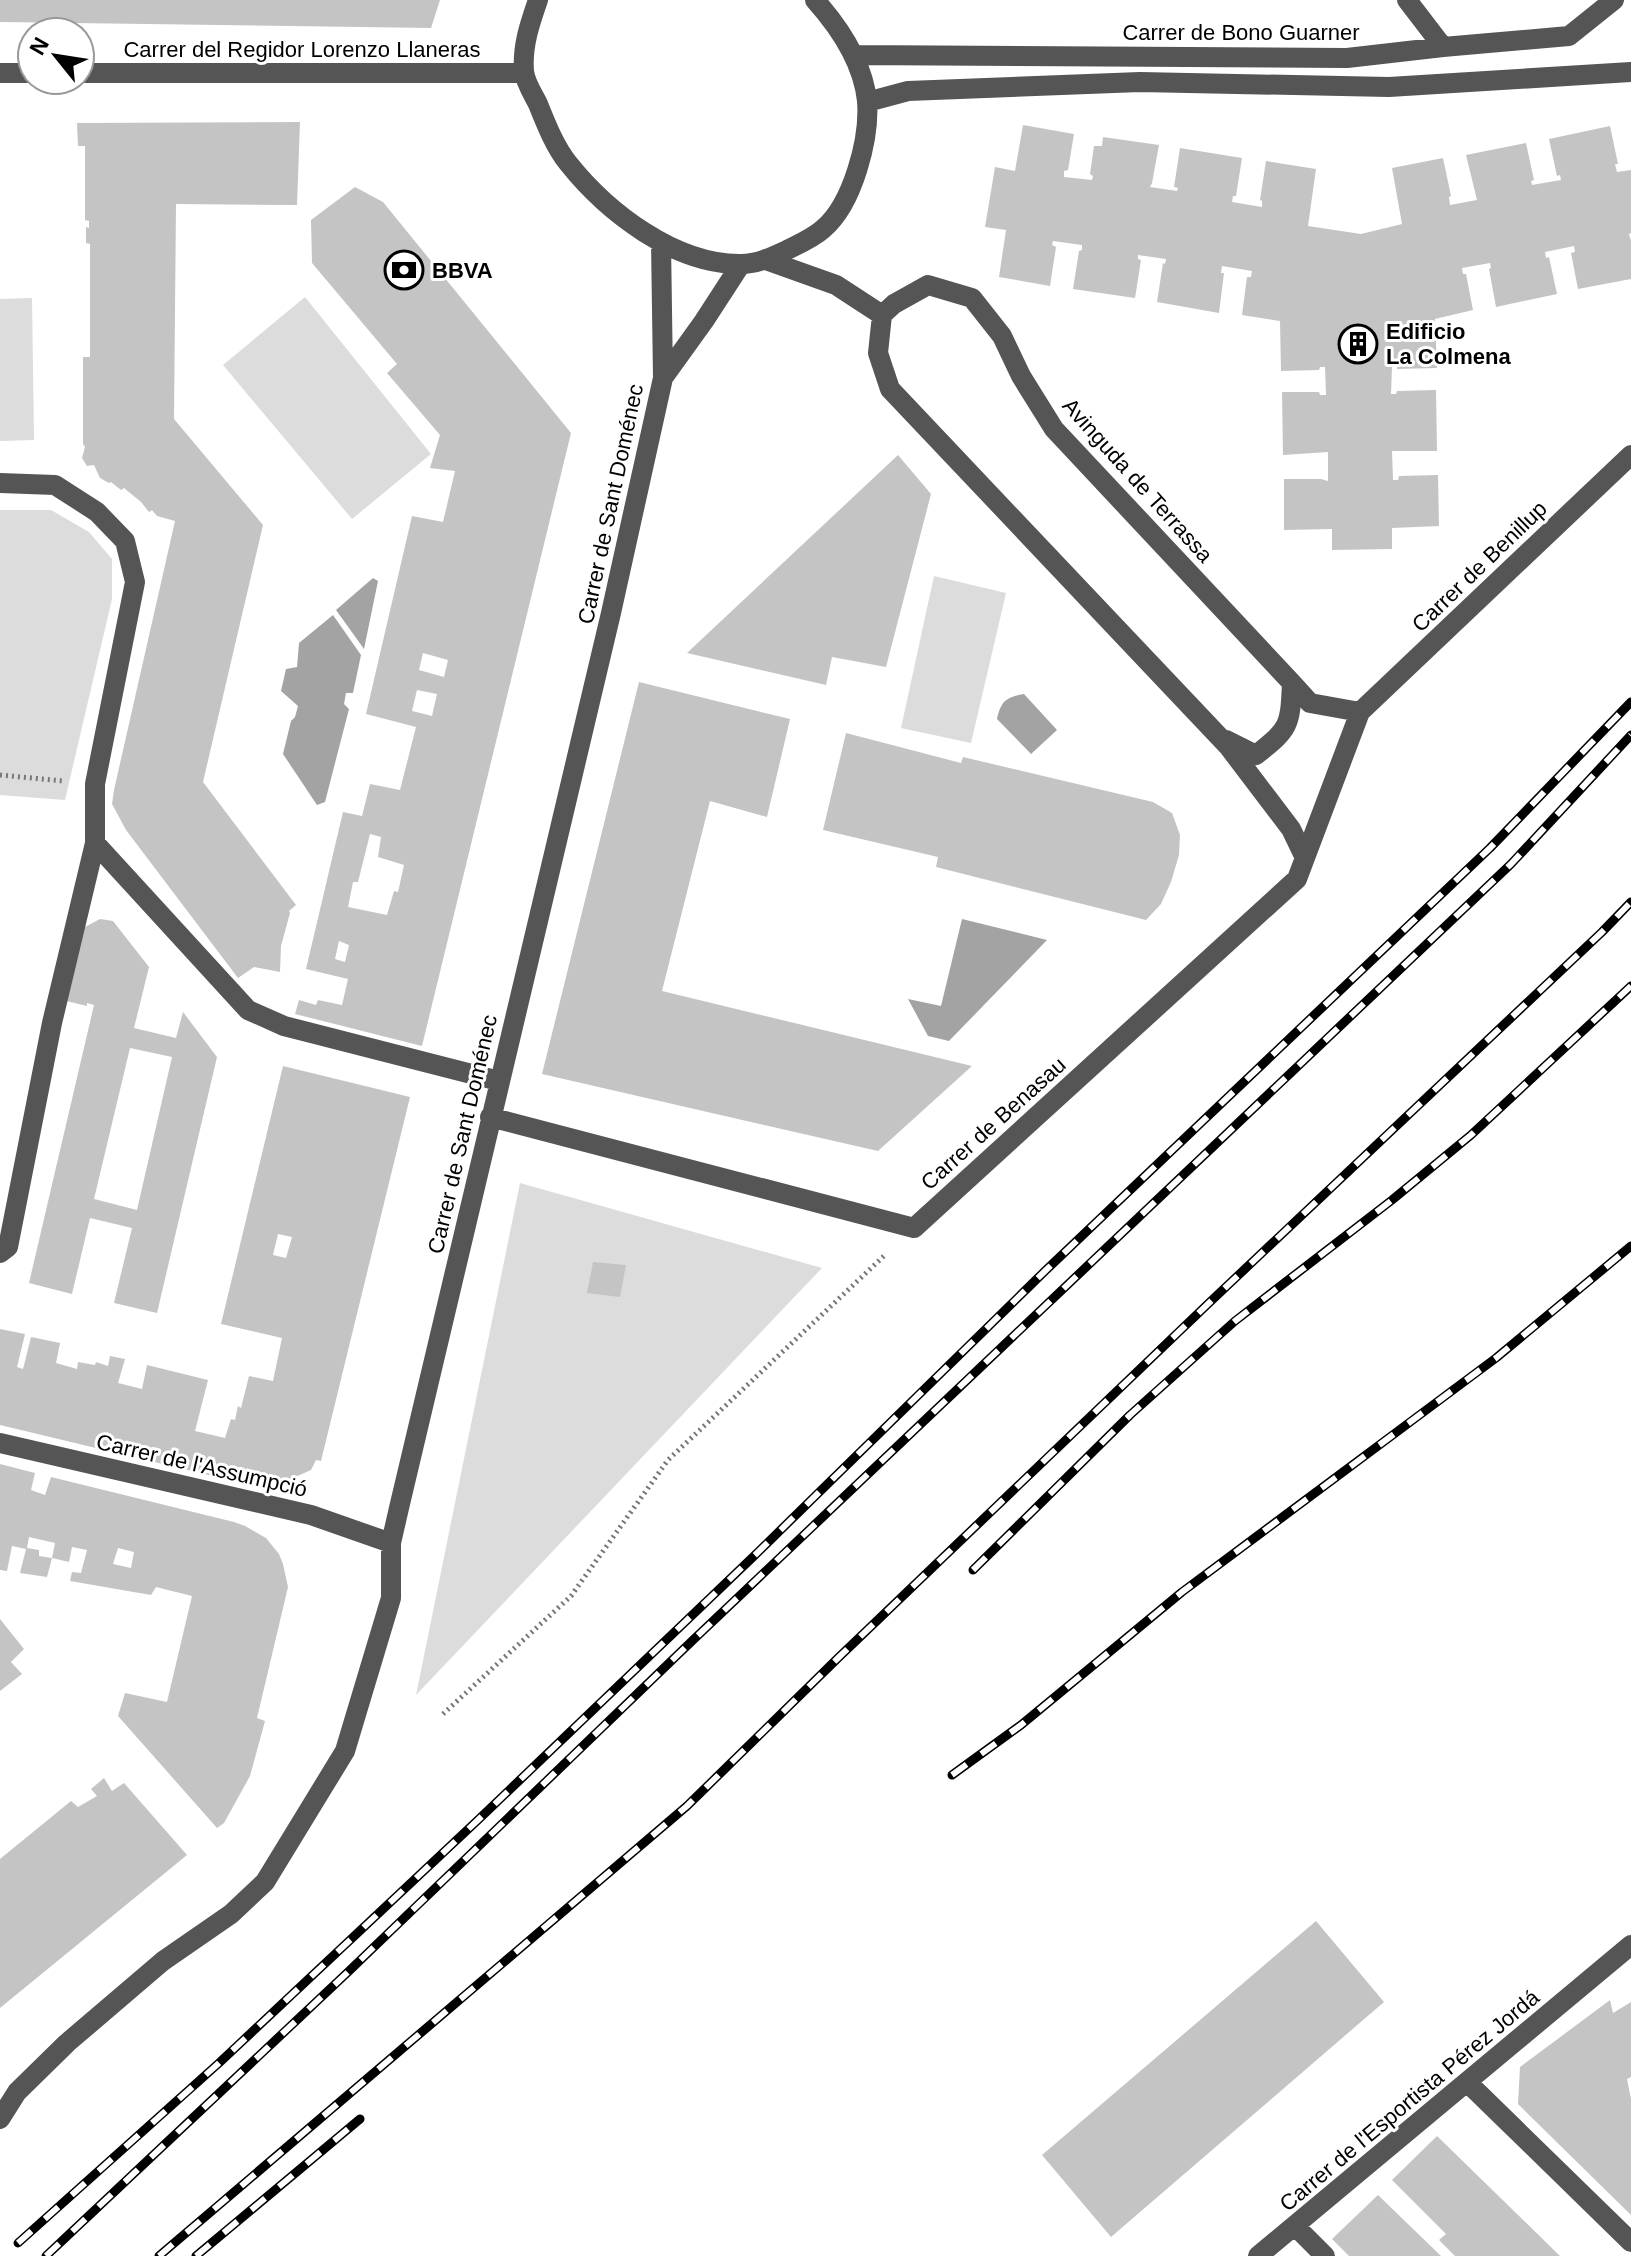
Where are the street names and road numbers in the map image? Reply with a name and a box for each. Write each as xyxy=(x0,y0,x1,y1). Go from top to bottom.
street label: Carrer de Bono Guarner xyxy=(1122,20,1360,45)
street label: Carrer del Regidor Lorenzo Llaneras xyxy=(123,37,481,62)
street label: Carrer de Sant Doménec xyxy=(573,382,648,626)
street label: Avinguda de Terrassa xyxy=(1057,393,1218,568)
street label: Carrer de Benillup xyxy=(1407,496,1552,637)
street label: Carrer de Sant Doménec xyxy=(423,1012,502,1256)
street label: Carrer de Benasau xyxy=(916,1052,1071,1195)
street label: Carrer de l'Assumpció xyxy=(94,1429,310,1502)
street label: Carrer de l'Esportista Pérez Jordá xyxy=(1275,1984,1545,2216)

